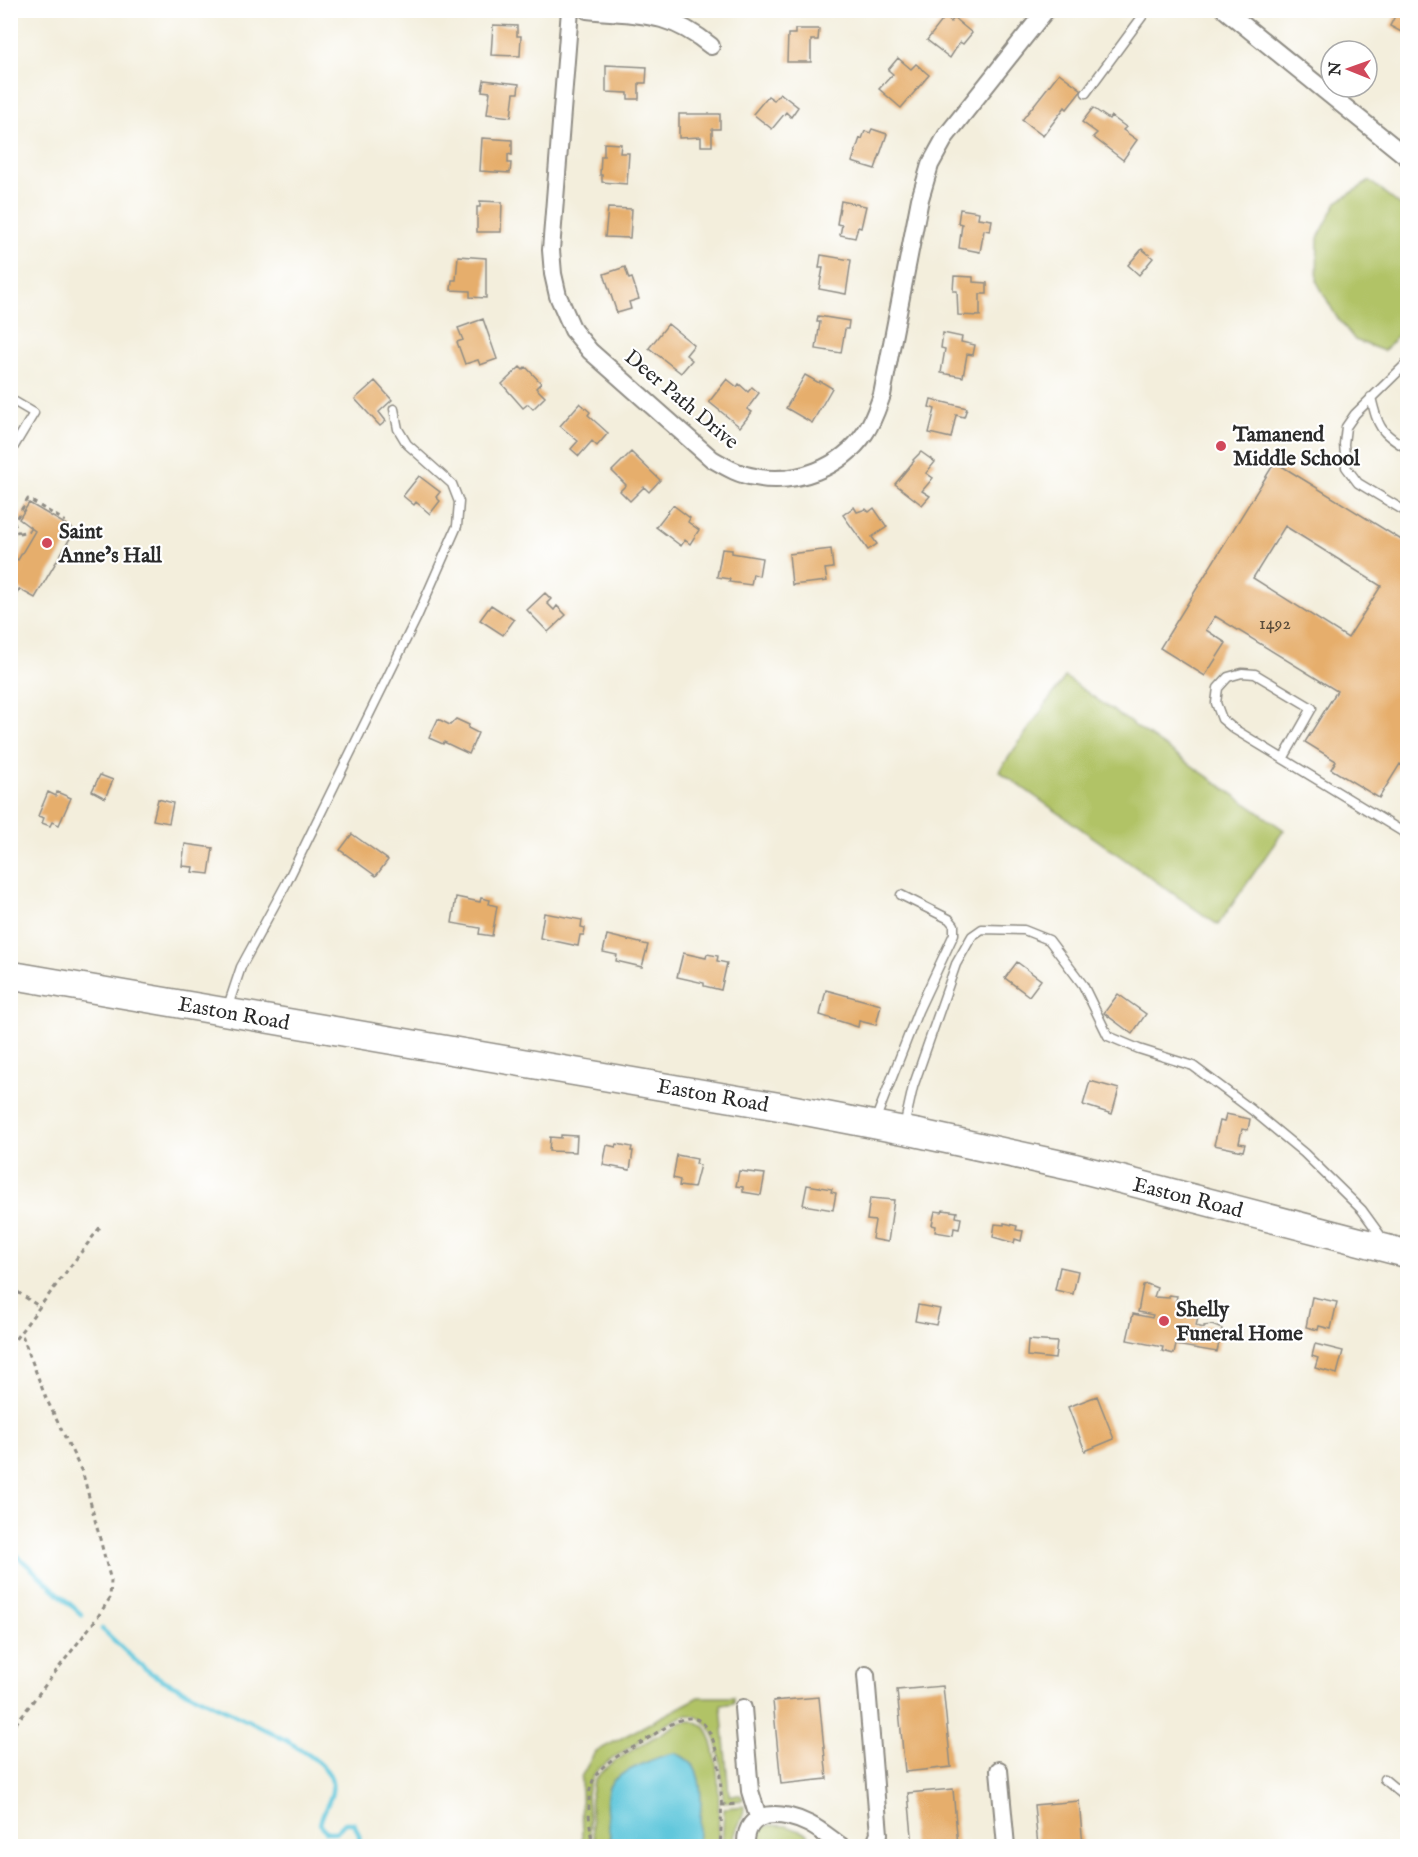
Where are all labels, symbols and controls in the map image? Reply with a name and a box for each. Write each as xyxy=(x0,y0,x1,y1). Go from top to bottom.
north arrow xyxy=(1319,39,1379,99)
text: N xyxy=(1326,62,1346,77)
street label: Deer Path Drive xyxy=(618,344,744,456)
place label: Tamanend Middle School xyxy=(1232,422,1361,473)
marker: Tamanend Middle School xyxy=(1214,439,1228,453)
place label: Saint Anne’s Hall xyxy=(58,519,163,570)
marker: Saint Anne’s Hall xyxy=(40,536,54,550)
house number: 1492 xyxy=(1259,613,1291,636)
street label: Easton Road xyxy=(176,991,292,1038)
street label: Easton Road xyxy=(655,1073,771,1120)
street label: Easton Road xyxy=(1130,1172,1246,1225)
place label: Shelly Funeral Home xyxy=(1176,1297,1303,1348)
marker: Shelly Funeral Home xyxy=(1157,1314,1171,1328)

